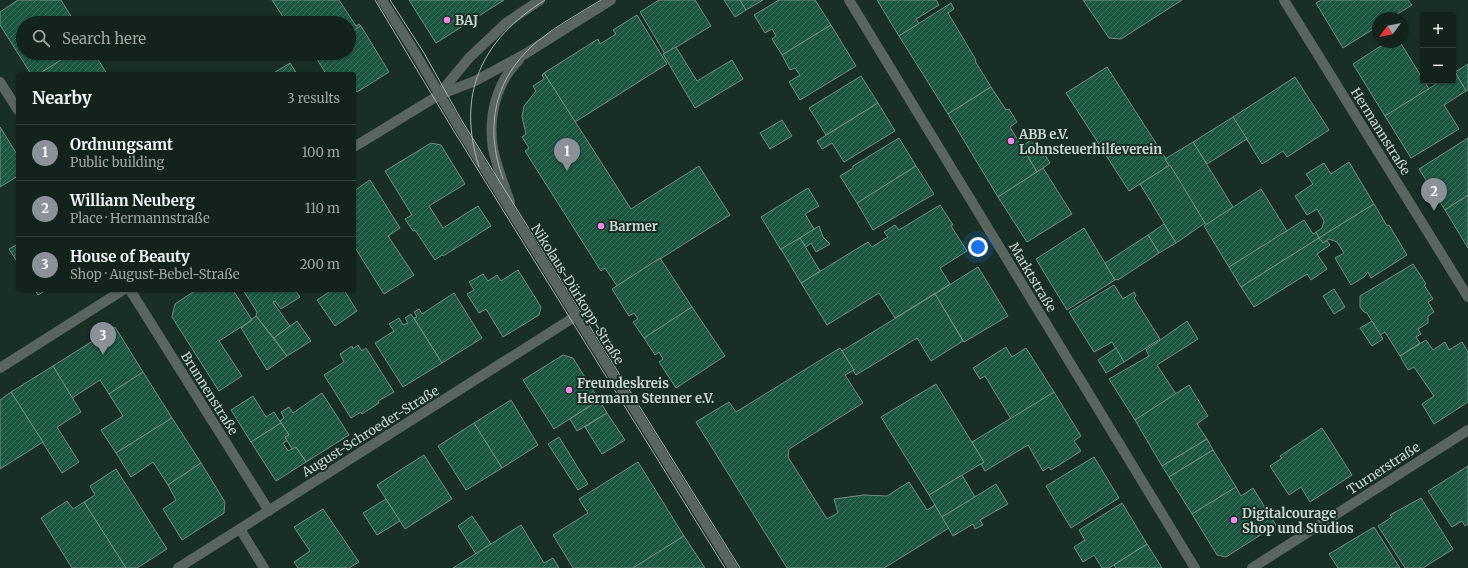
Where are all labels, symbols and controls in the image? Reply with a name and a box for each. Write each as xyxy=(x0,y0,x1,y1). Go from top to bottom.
place label: BAJ xyxy=(455,12,478,29)
north arrow xyxy=(1372,12,1408,48)
map controls xyxy=(1420,12,1456,84)
button: + xyxy=(1420,12,1456,48)
marker: BAJ xyxy=(442,15,452,25)
search box xyxy=(16,16,356,60)
icon: search xyxy=(30,27,52,49)
text: Search here xyxy=(62,29,146,48)
button: − xyxy=(1420,48,1456,84)
street label: Hermannstraße xyxy=(1347,85,1414,178)
text: Nearby xyxy=(32,87,92,109)
text: 3 results xyxy=(287,90,340,107)
place label: ABB e.V. Lohnsteuerhilfeverein xyxy=(1018,126,1162,158)
text: Ordnungsamt xyxy=(70,135,173,154)
marker: ABB e.V. Lohnsteuerhilfeverein xyxy=(1006,136,1016,146)
pin: 1 xyxy=(554,138,580,171)
text: 1 xyxy=(42,144,48,161)
text: 100 m xyxy=(302,144,340,161)
text: Public building xyxy=(70,154,164,171)
pin: 2 xyxy=(1421,178,1447,211)
text: William Neuberg xyxy=(70,191,195,210)
text: 2 xyxy=(41,200,49,217)
text: 110 m xyxy=(305,200,340,217)
text: Place · Hermannstraße xyxy=(70,210,210,227)
place label: Barmer xyxy=(609,218,658,235)
street label: Nikolaus-Dürkopp-Straße xyxy=(527,221,628,368)
marker: Barmer xyxy=(596,221,606,231)
your location xyxy=(968,237,988,257)
street label: Marktstraße xyxy=(1005,239,1060,315)
text: House of Beauty xyxy=(70,247,190,266)
text: 3 xyxy=(41,256,49,273)
text: 200 m xyxy=(300,256,340,273)
text: Shop · August-Bebel-Straße xyxy=(70,266,240,283)
pin: 3 xyxy=(90,322,116,355)
street label: Brunnenstraße xyxy=(177,349,242,438)
place label: Freundeskreis Hermann Stenner e.V. xyxy=(577,375,714,407)
street label: August-Schroeder-Straße xyxy=(298,382,442,481)
marker: Freundeskreis Hermann Stenner e.V. xyxy=(564,385,574,395)
street label: Turnerstraße xyxy=(1344,438,1423,498)
place label: Digitalcourage Shop und Studios xyxy=(1242,505,1354,537)
marker: Digitalcourage Shop und Studios xyxy=(1229,515,1239,525)

